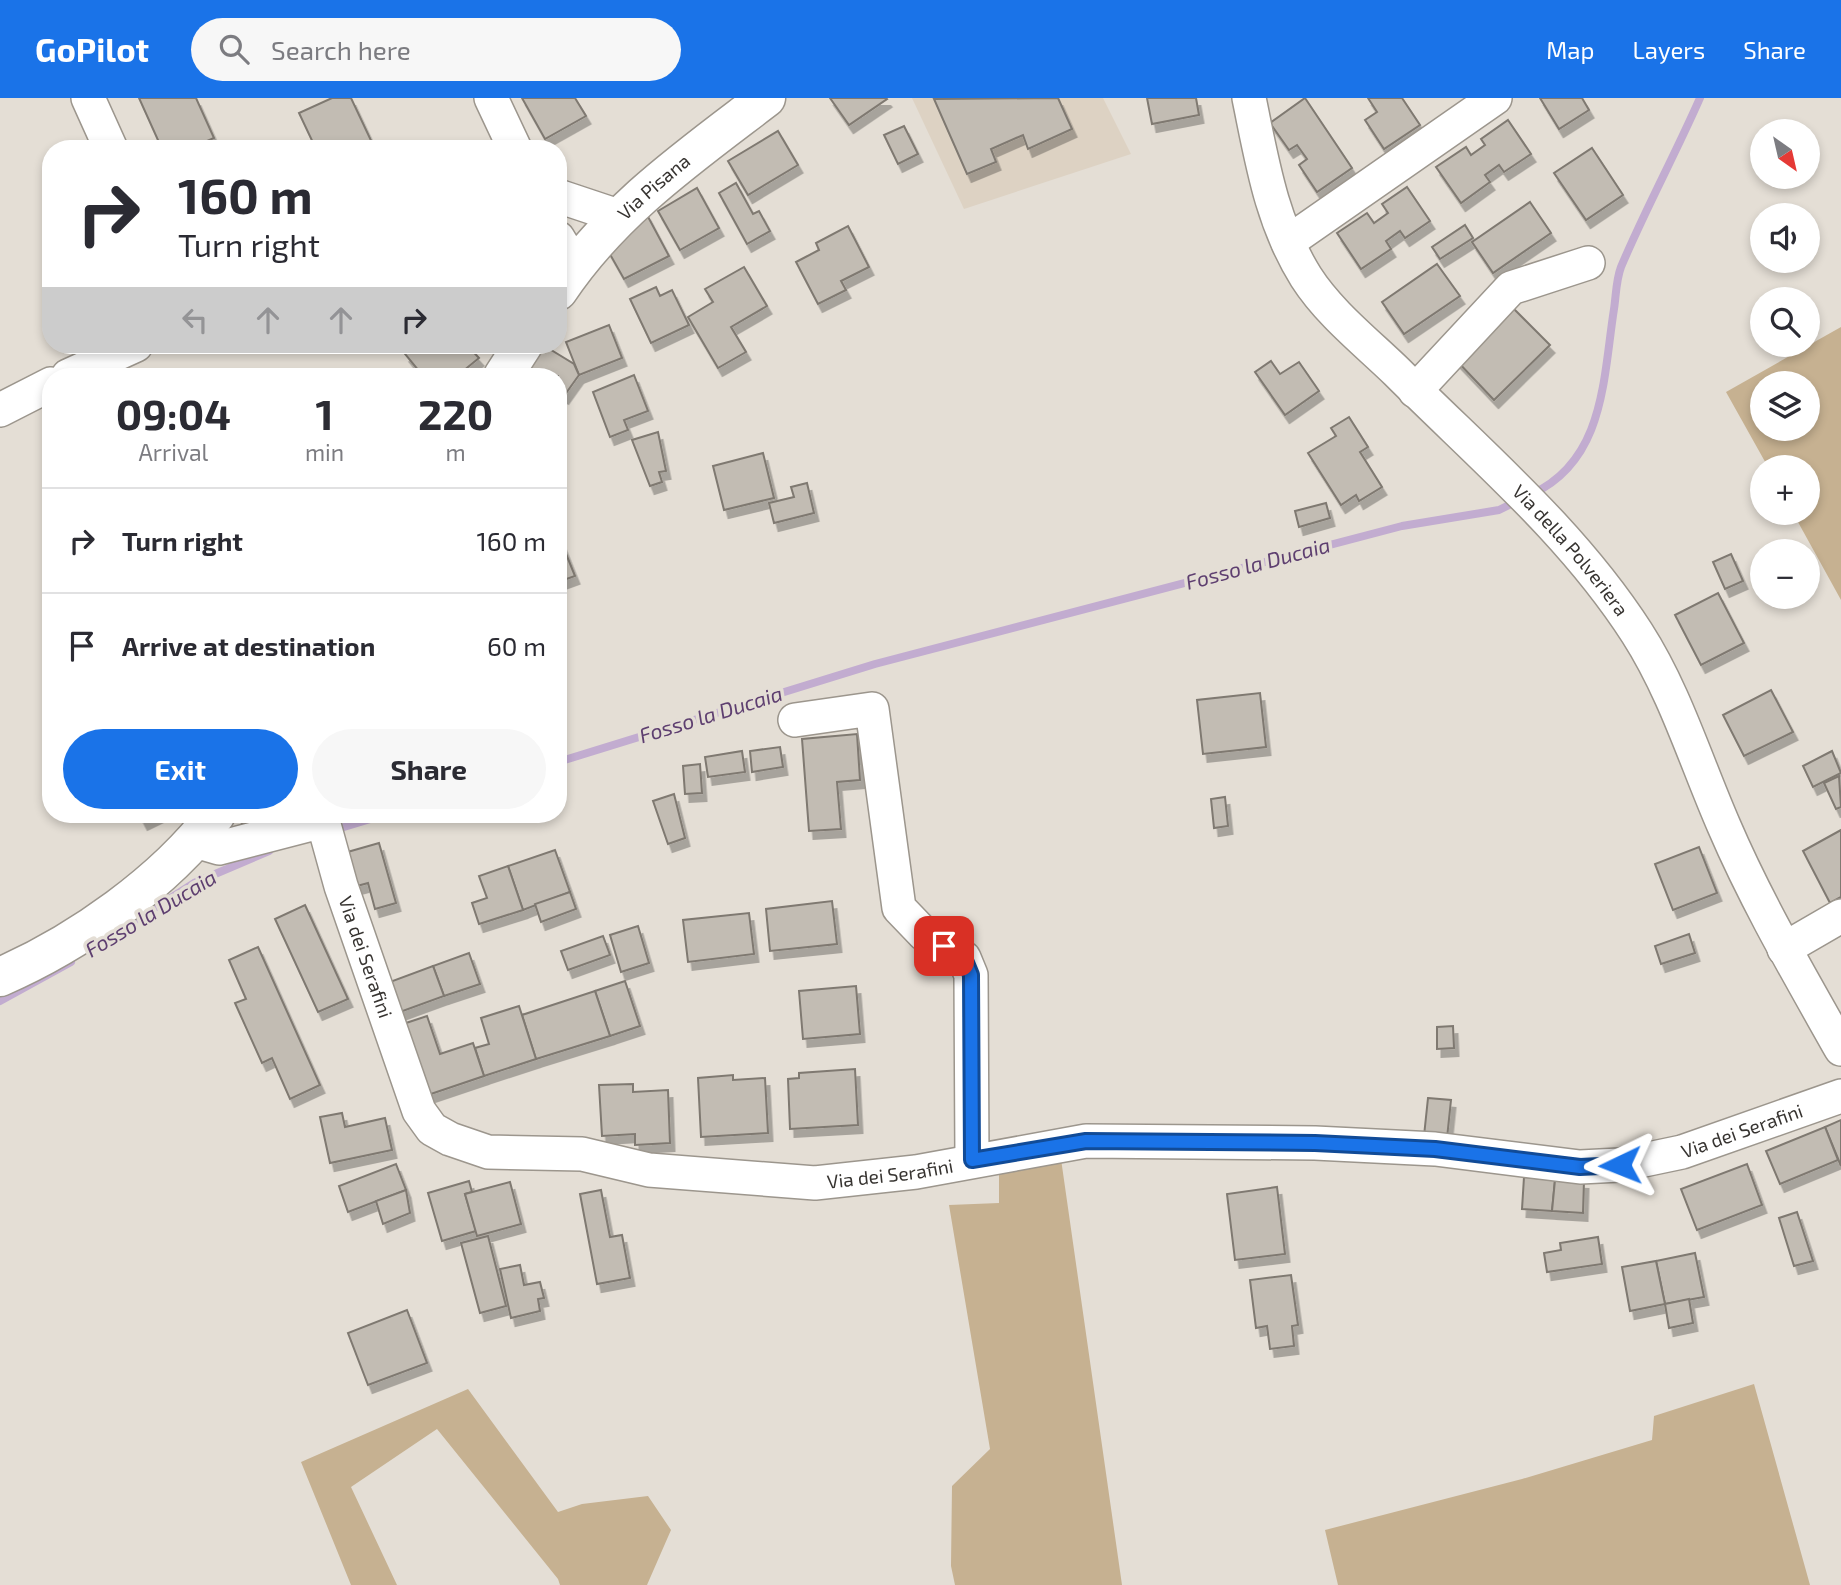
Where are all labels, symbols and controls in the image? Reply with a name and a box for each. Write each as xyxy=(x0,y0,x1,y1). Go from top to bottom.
search box xyxy=(191,18,681,81)
text: GoPilot xyxy=(35,29,149,69)
icon: search xyxy=(215,30,253,68)
text: Search here xyxy=(271,34,411,65)
text: Map xyxy=(1546,35,1594,64)
text: Layers xyxy=(1632,35,1705,64)
text: Share xyxy=(1743,35,1806,64)
north arrow xyxy=(1750,119,1820,189)
map controls xyxy=(1750,119,1820,609)
street label: Via Pisana xyxy=(612,149,694,224)
text: 160 m xyxy=(178,165,313,224)
icon: right xyxy=(63,168,154,259)
button: sound xyxy=(1750,203,1820,273)
text: Turn right xyxy=(178,225,320,263)
button: search xyxy=(1750,287,1820,357)
icon: left xyxy=(176,301,214,339)
icon: ahead xyxy=(249,301,287,339)
icon: ahead xyxy=(322,301,360,339)
icon: right xyxy=(395,301,433,339)
button: layers xyxy=(1750,371,1820,441)
text: 09:04 xyxy=(116,388,231,438)
text: 1 xyxy=(315,388,334,438)
text: 220 xyxy=(418,388,493,438)
text: Arrival xyxy=(138,438,208,466)
text: min xyxy=(305,438,344,466)
text: m xyxy=(445,438,466,466)
button: + xyxy=(1750,455,1820,525)
street label: Via della Polveriera xyxy=(1508,479,1634,620)
icon: right xyxy=(63,522,101,560)
text: Turn right xyxy=(122,525,243,556)
text: 160 m xyxy=(477,525,546,556)
water label: Fosso la Ducaia xyxy=(1183,531,1333,594)
button: − xyxy=(1750,539,1820,609)
icon: arrive xyxy=(63,627,101,665)
text: Arrive at destination xyxy=(122,630,375,661)
text: 60 m xyxy=(487,630,546,661)
water label: Fosso la Ducaia xyxy=(636,680,785,747)
button: Exit xyxy=(63,729,298,809)
button: Share xyxy=(312,729,546,809)
water label: Fosso la Ducaia xyxy=(80,864,220,962)
street label: Via dei Serafini xyxy=(334,893,398,1021)
pin xyxy=(914,916,974,976)
icon: arrive xyxy=(925,927,963,965)
street label: Via dei Serafini xyxy=(1678,1098,1806,1162)
position arrow xyxy=(1583,1128,1657,1202)
street label: Via dei Serafini xyxy=(826,1153,955,1193)

